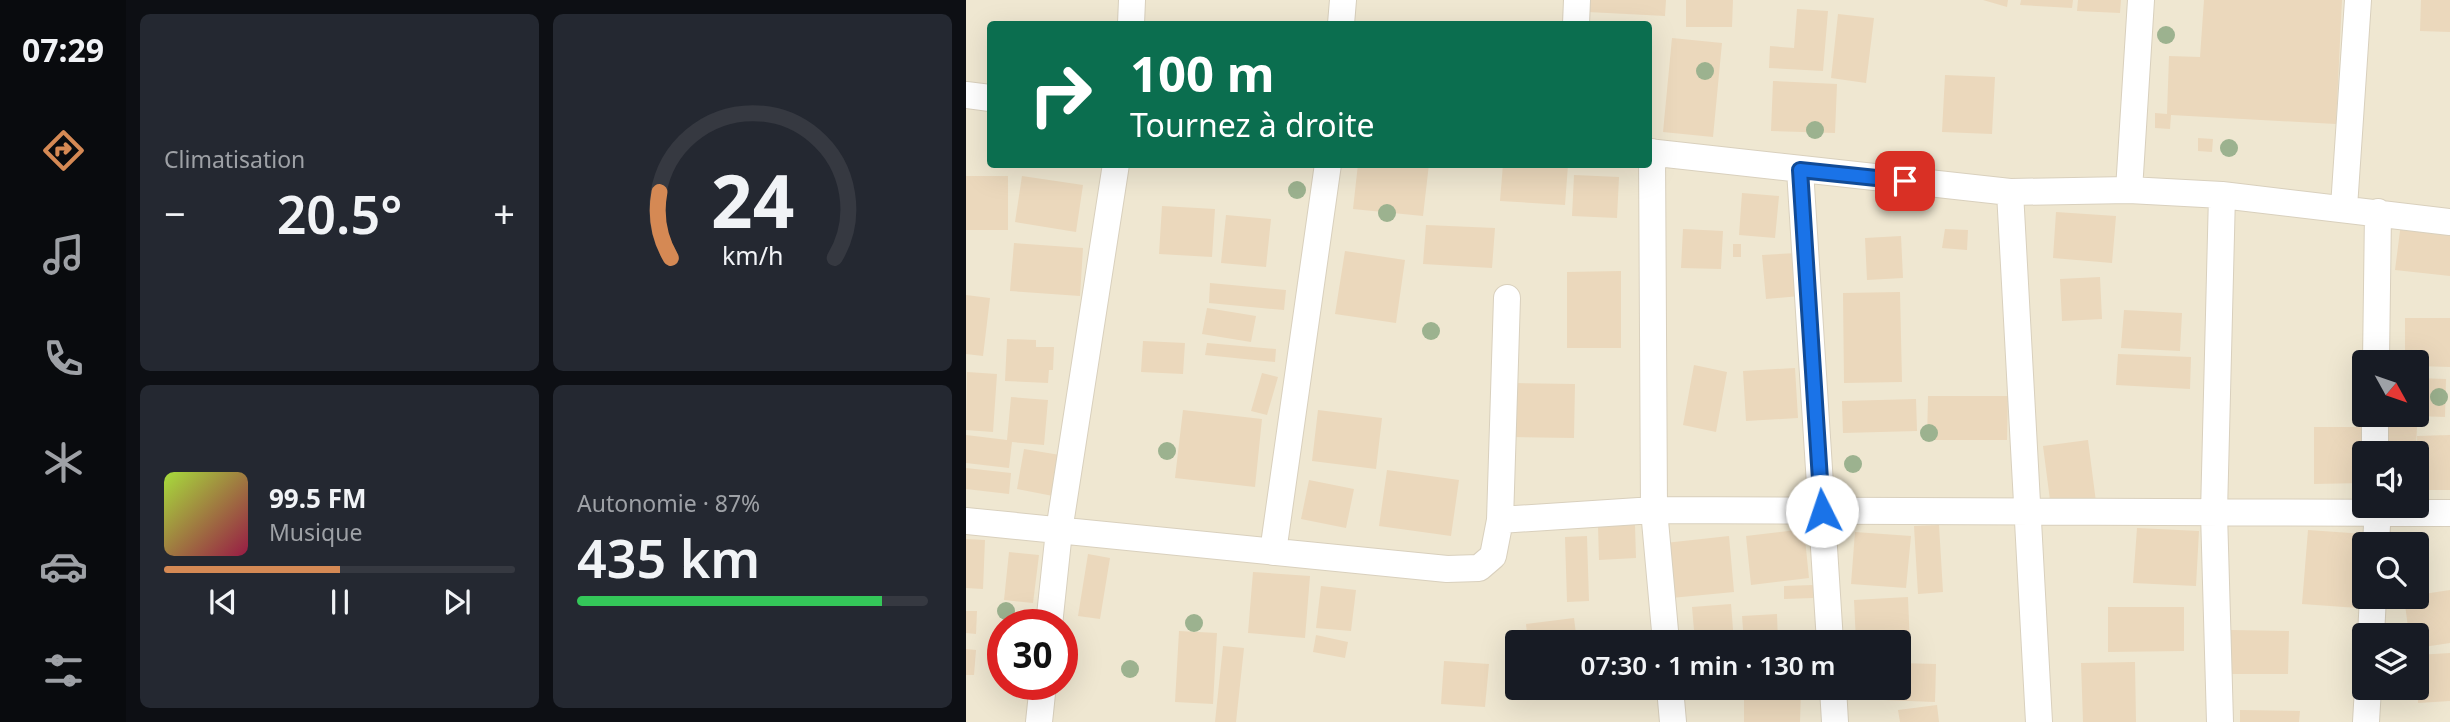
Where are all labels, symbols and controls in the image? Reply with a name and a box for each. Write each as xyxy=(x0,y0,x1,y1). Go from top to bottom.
text: 07:29 xyxy=(22,28,104,71)
text: 100 m xyxy=(1130,40,1275,106)
icon: right xyxy=(1015,49,1106,140)
text: Tournez à droite xyxy=(1130,103,1375,146)
icon: directions xyxy=(39,126,88,175)
text: Climatisation xyxy=(164,143,305,175)
text: 24 xyxy=(711,151,794,250)
pin xyxy=(1875,151,1935,211)
icon: arrive xyxy=(1886,162,1924,200)
text: 20.5° xyxy=(277,178,402,249)
text: − xyxy=(164,187,186,239)
text: + xyxy=(493,187,515,239)
icon: music xyxy=(39,230,88,279)
text: km/h xyxy=(722,238,783,272)
icon: phone xyxy=(39,334,88,383)
north arrow xyxy=(2352,350,2429,427)
map controls xyxy=(2352,350,2429,700)
icon: climate xyxy=(39,438,88,487)
button: sound xyxy=(2352,441,2429,518)
position arrow xyxy=(1785,474,1859,548)
text: 99.5 FM xyxy=(269,480,366,516)
text: Autonomie · 87% xyxy=(577,487,760,519)
text: Musique xyxy=(269,516,362,548)
text: 435 km xyxy=(577,522,760,593)
button: search xyxy=(2352,532,2429,609)
icon: car xyxy=(39,542,88,591)
icon: previous xyxy=(204,583,242,621)
icon: pause xyxy=(321,583,359,621)
icon: next xyxy=(438,583,476,621)
speed limit sign: 30 xyxy=(987,609,1078,700)
button: layers xyxy=(2352,623,2429,700)
icon: filters xyxy=(39,646,88,695)
text: 07:30 · 1 min · 130 m xyxy=(1581,647,1835,683)

